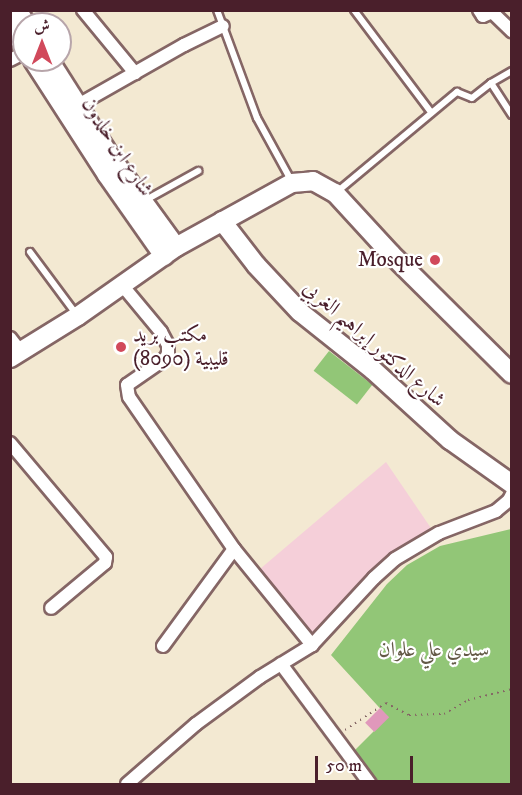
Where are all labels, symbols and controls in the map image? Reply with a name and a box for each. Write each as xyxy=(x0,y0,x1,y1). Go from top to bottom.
north arrow xyxy=(12,12,72,72)
text: ش xyxy=(34,16,50,36)
street label: شارع ابن خلدون xyxy=(76,93,158,201)
place label: Mosque xyxy=(358,247,423,273)
marker: Mosque xyxy=(428,253,442,267)
street label: شارع الدكتور إبراهيم الغربي xyxy=(298,275,450,413)
place label: مكتب بريد قليبية (8090) xyxy=(133,322,229,372)
marker: مكتب بريد قليبية (8090) xyxy=(114,340,128,354)
park label: سيدي علي علوان xyxy=(379,637,489,663)
scale bar xyxy=(318,744,416,782)
text: 50 m xyxy=(326,755,362,777)

